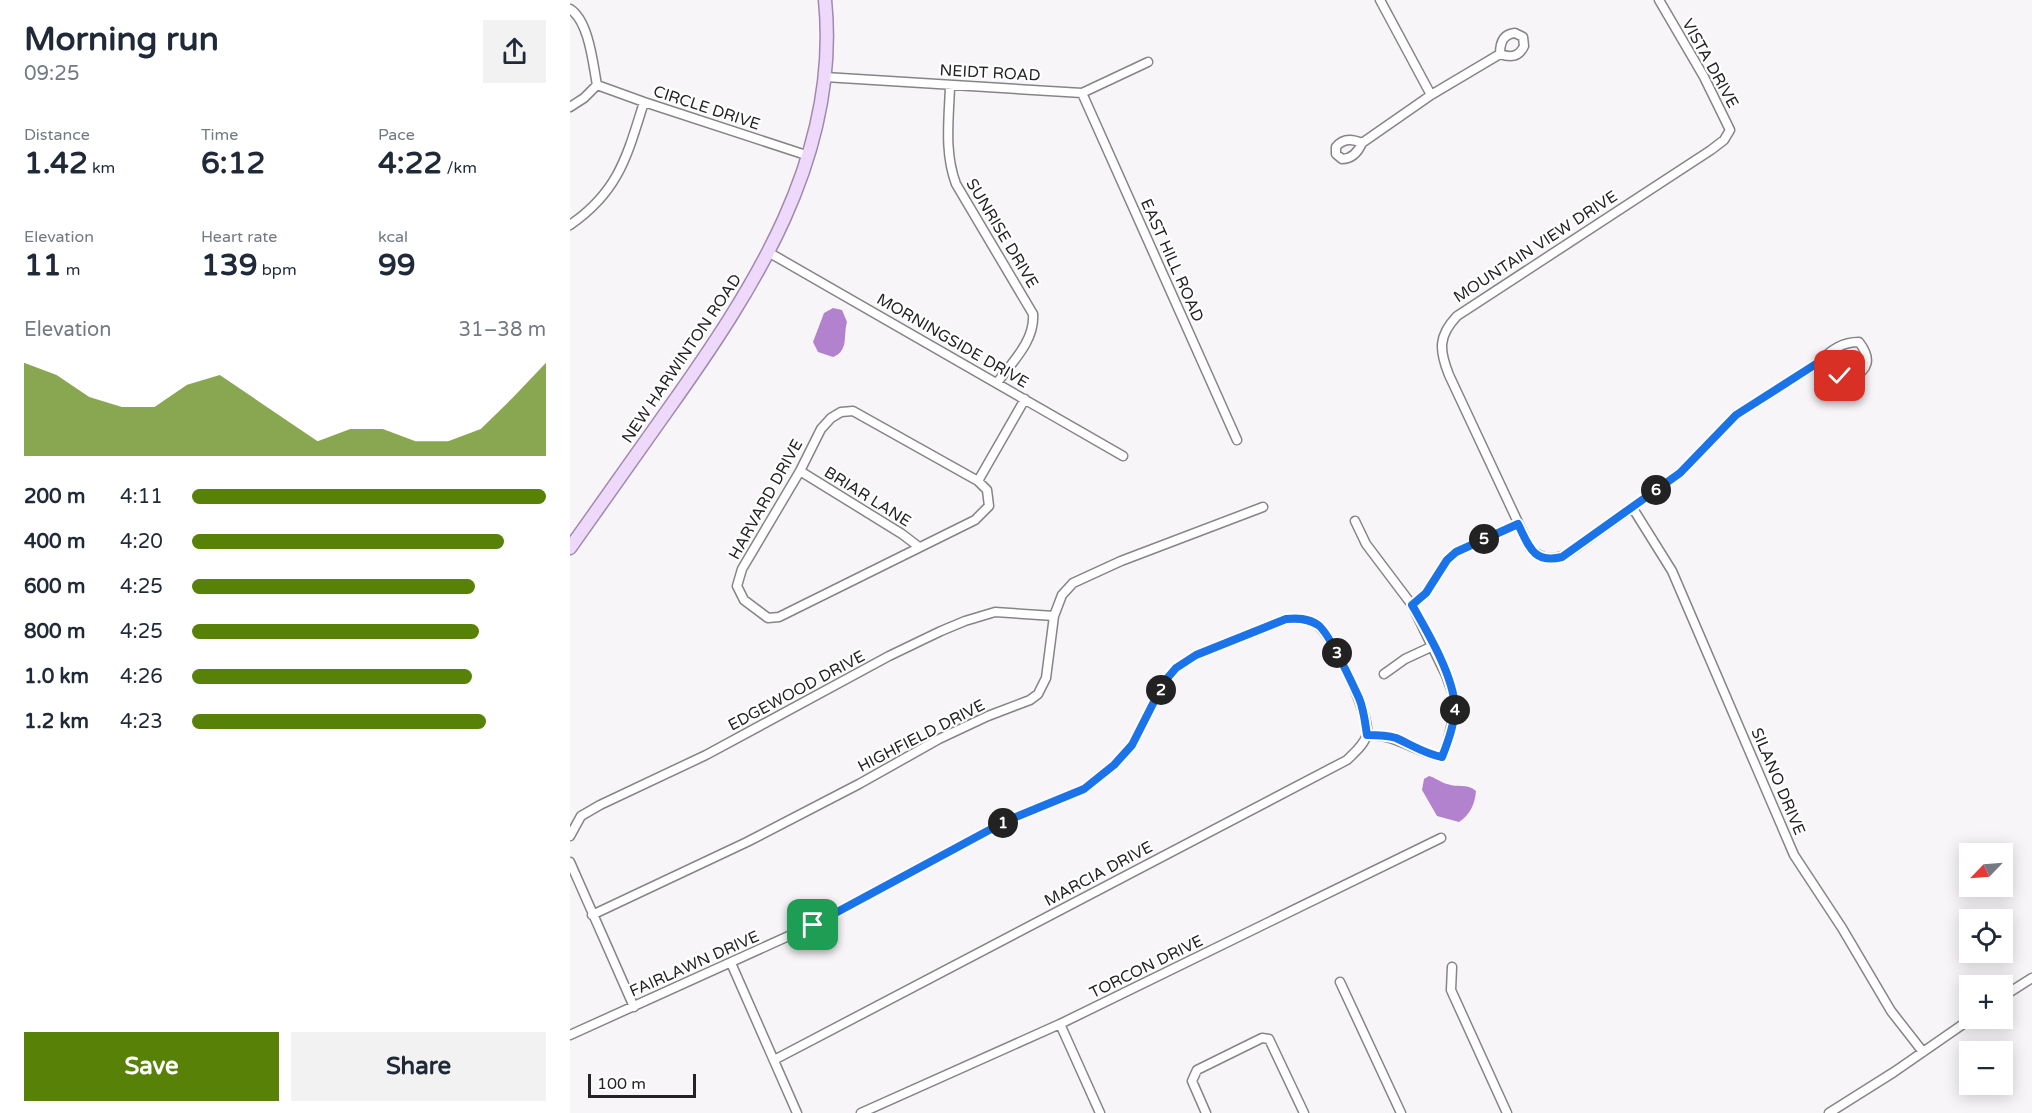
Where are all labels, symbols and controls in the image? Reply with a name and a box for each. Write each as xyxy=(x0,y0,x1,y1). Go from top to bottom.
street label: VISTA DRIVE xyxy=(1677,15,1743,112)
text: Morning run xyxy=(24,20,219,59)
button: share xyxy=(483,20,546,83)
street label: NEIDT ROAD xyxy=(939,60,1041,86)
text: 09:25 xyxy=(24,62,79,86)
street label: CIRCLE DRIVE xyxy=(651,81,763,135)
text: Distance xyxy=(24,125,90,145)
text: Time xyxy=(201,125,238,145)
text: Pace xyxy=(378,125,415,145)
text: 1.42 xyxy=(24,145,88,182)
text: 6:12 xyxy=(201,145,265,182)
text: 4:22 xyxy=(378,145,442,182)
text: km xyxy=(88,158,115,178)
text: /km xyxy=(442,158,477,178)
street label: SUNRISE DRIVE xyxy=(962,175,1043,292)
street label: MOUNTAIN VIEW DRIVE xyxy=(1450,186,1621,307)
street label: EAST HILL ROAD xyxy=(1136,196,1208,325)
text: Elevation xyxy=(24,227,94,247)
text: Heart rate xyxy=(201,227,277,247)
text: kcal xyxy=(378,227,408,247)
text: 11 xyxy=(24,247,62,284)
text: 139 xyxy=(201,247,258,284)
text: 99 xyxy=(378,247,416,284)
text: m xyxy=(62,260,81,280)
text: bpm xyxy=(258,260,297,280)
street label: NEW HARWINTON ROAD xyxy=(618,270,746,447)
street label: MORNINGSIDE DRIVE xyxy=(873,289,1032,393)
text: Elevation xyxy=(24,318,111,342)
text: 31–38 m xyxy=(459,318,546,342)
pin xyxy=(1814,350,1865,401)
icon: check xyxy=(1823,359,1856,392)
street label: HARVARD DRIVE xyxy=(725,436,807,563)
street label: BRIAR LANE xyxy=(820,462,915,531)
pin: 6 xyxy=(1641,475,1671,505)
text: 6 xyxy=(1651,480,1661,500)
text: 200 m xyxy=(24,485,85,509)
text: 4:11 xyxy=(120,485,163,509)
pin: 5 xyxy=(1469,524,1499,554)
text: 5 xyxy=(1479,529,1489,549)
text: 400 m xyxy=(24,530,85,554)
text: 4:20 xyxy=(120,530,163,554)
text: 600 m xyxy=(24,575,85,599)
text: 4:25 xyxy=(120,575,163,599)
text: 800 m xyxy=(24,620,85,644)
text: 4:25 xyxy=(120,620,163,644)
pin: 3 xyxy=(1322,638,1352,668)
text: 3 xyxy=(1332,643,1342,663)
street label: EDGEWOOD DRIVE xyxy=(725,646,868,735)
text: 1.0 km xyxy=(24,665,89,689)
text: 4:26 xyxy=(120,665,163,689)
pin: 2 xyxy=(1146,675,1176,705)
text: 2 xyxy=(1156,680,1166,700)
street label: HIGHFIELD DRIVE xyxy=(855,695,988,777)
pin: 4 xyxy=(1440,695,1470,725)
text: 4 xyxy=(1450,700,1460,720)
text: 1.2 km xyxy=(24,710,89,734)
text: 4:23 xyxy=(120,710,163,734)
street label: SILANO DRIVE xyxy=(1746,725,1810,838)
pin: 1 xyxy=(988,808,1018,838)
text: 1 xyxy=(998,813,1008,833)
street label: MARCIA DRIVE xyxy=(1041,837,1156,911)
north arrow xyxy=(1959,843,2013,897)
map controls xyxy=(1959,843,2013,1095)
pin xyxy=(787,899,838,950)
icon: arrive xyxy=(796,908,829,941)
button: locate xyxy=(1959,909,2013,963)
street label: FAIRLAWN DRIVE xyxy=(626,926,762,1002)
street label: TORCON DRIVE xyxy=(1086,931,1206,1003)
button: + xyxy=(1959,975,2013,1029)
button: Save xyxy=(24,1032,279,1101)
button: Share xyxy=(291,1032,546,1101)
button: − xyxy=(1959,1041,2013,1095)
scale bar xyxy=(588,1071,696,1098)
text: 100 m xyxy=(597,1074,646,1094)

